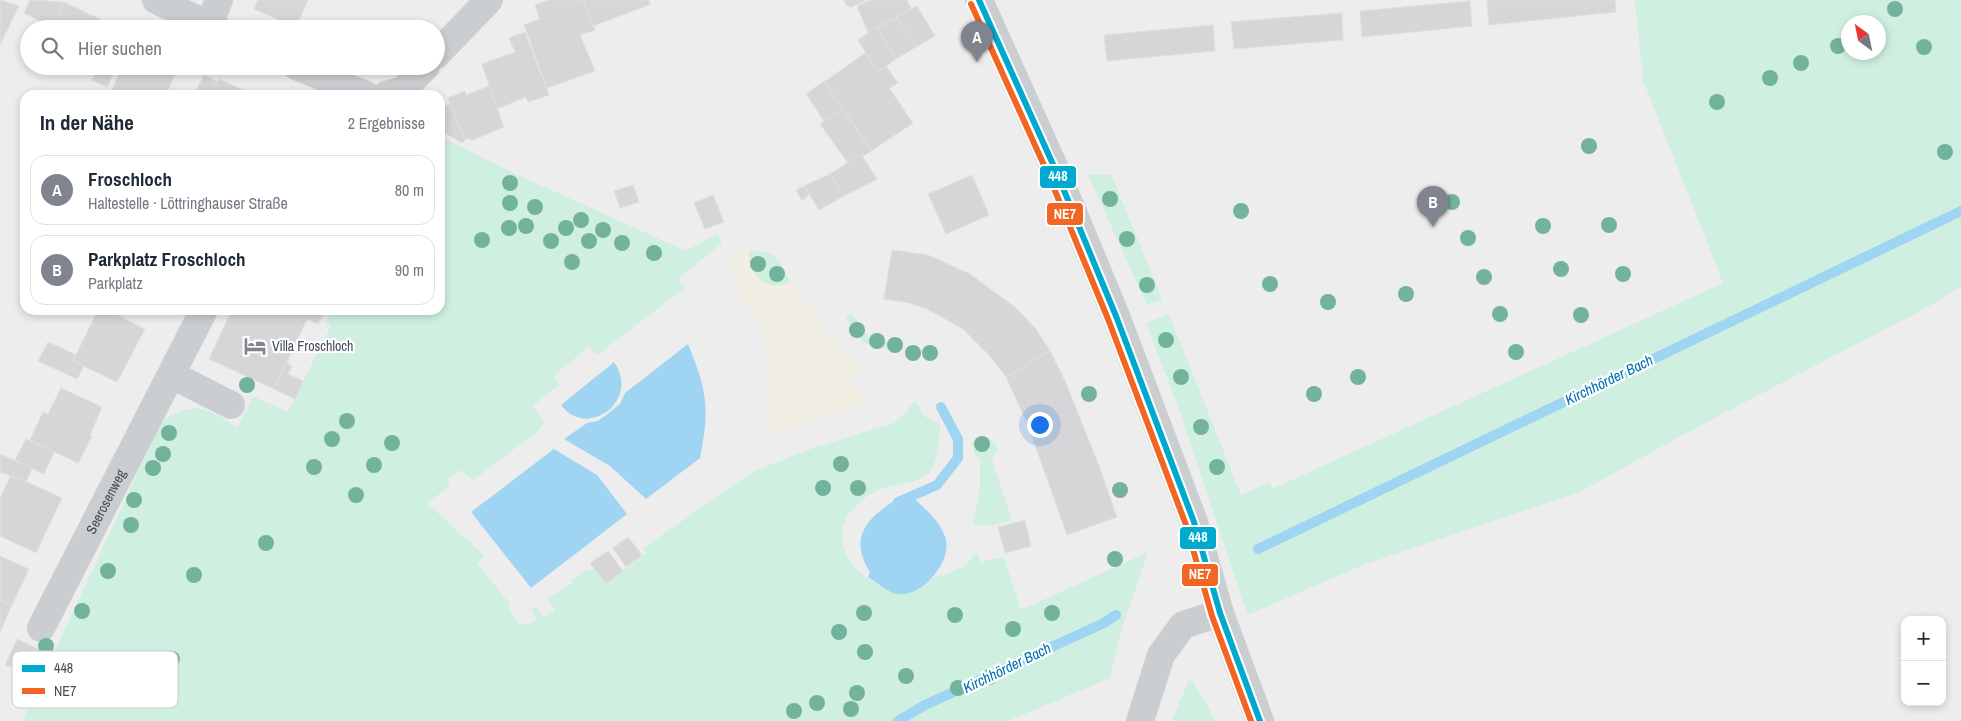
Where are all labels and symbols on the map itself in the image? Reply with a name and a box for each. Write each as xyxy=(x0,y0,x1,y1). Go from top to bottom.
north arrow xyxy=(1841,15,1886,60)
pin: A xyxy=(961,21,993,62)
line badge: 448 xyxy=(1039,165,1077,189)
text: 448 xyxy=(1048,167,1068,185)
pin: B xyxy=(1417,186,1449,227)
line badge: NE7 xyxy=(1046,202,1084,226)
text: NE7 xyxy=(1054,205,1077,223)
hotel icon: Villa Froschloch xyxy=(242,333,268,359)
place label: Villa Froschloch xyxy=(272,337,353,355)
water label: Kirchhörder Bach xyxy=(1561,349,1657,410)
your location xyxy=(1027,412,1053,438)
street label: Seerosenweg xyxy=(82,466,130,537)
line badge: 448 xyxy=(1179,526,1217,550)
text: 448 xyxy=(1188,528,1208,546)
line badge: NE7 xyxy=(1181,563,1219,587)
text: NE7 xyxy=(1189,565,1212,583)
water label: Kirchhörder Bach xyxy=(959,637,1055,698)
legend xyxy=(12,651,178,708)
text: 448 xyxy=(54,659,73,677)
text: NE7 xyxy=(54,682,76,700)

